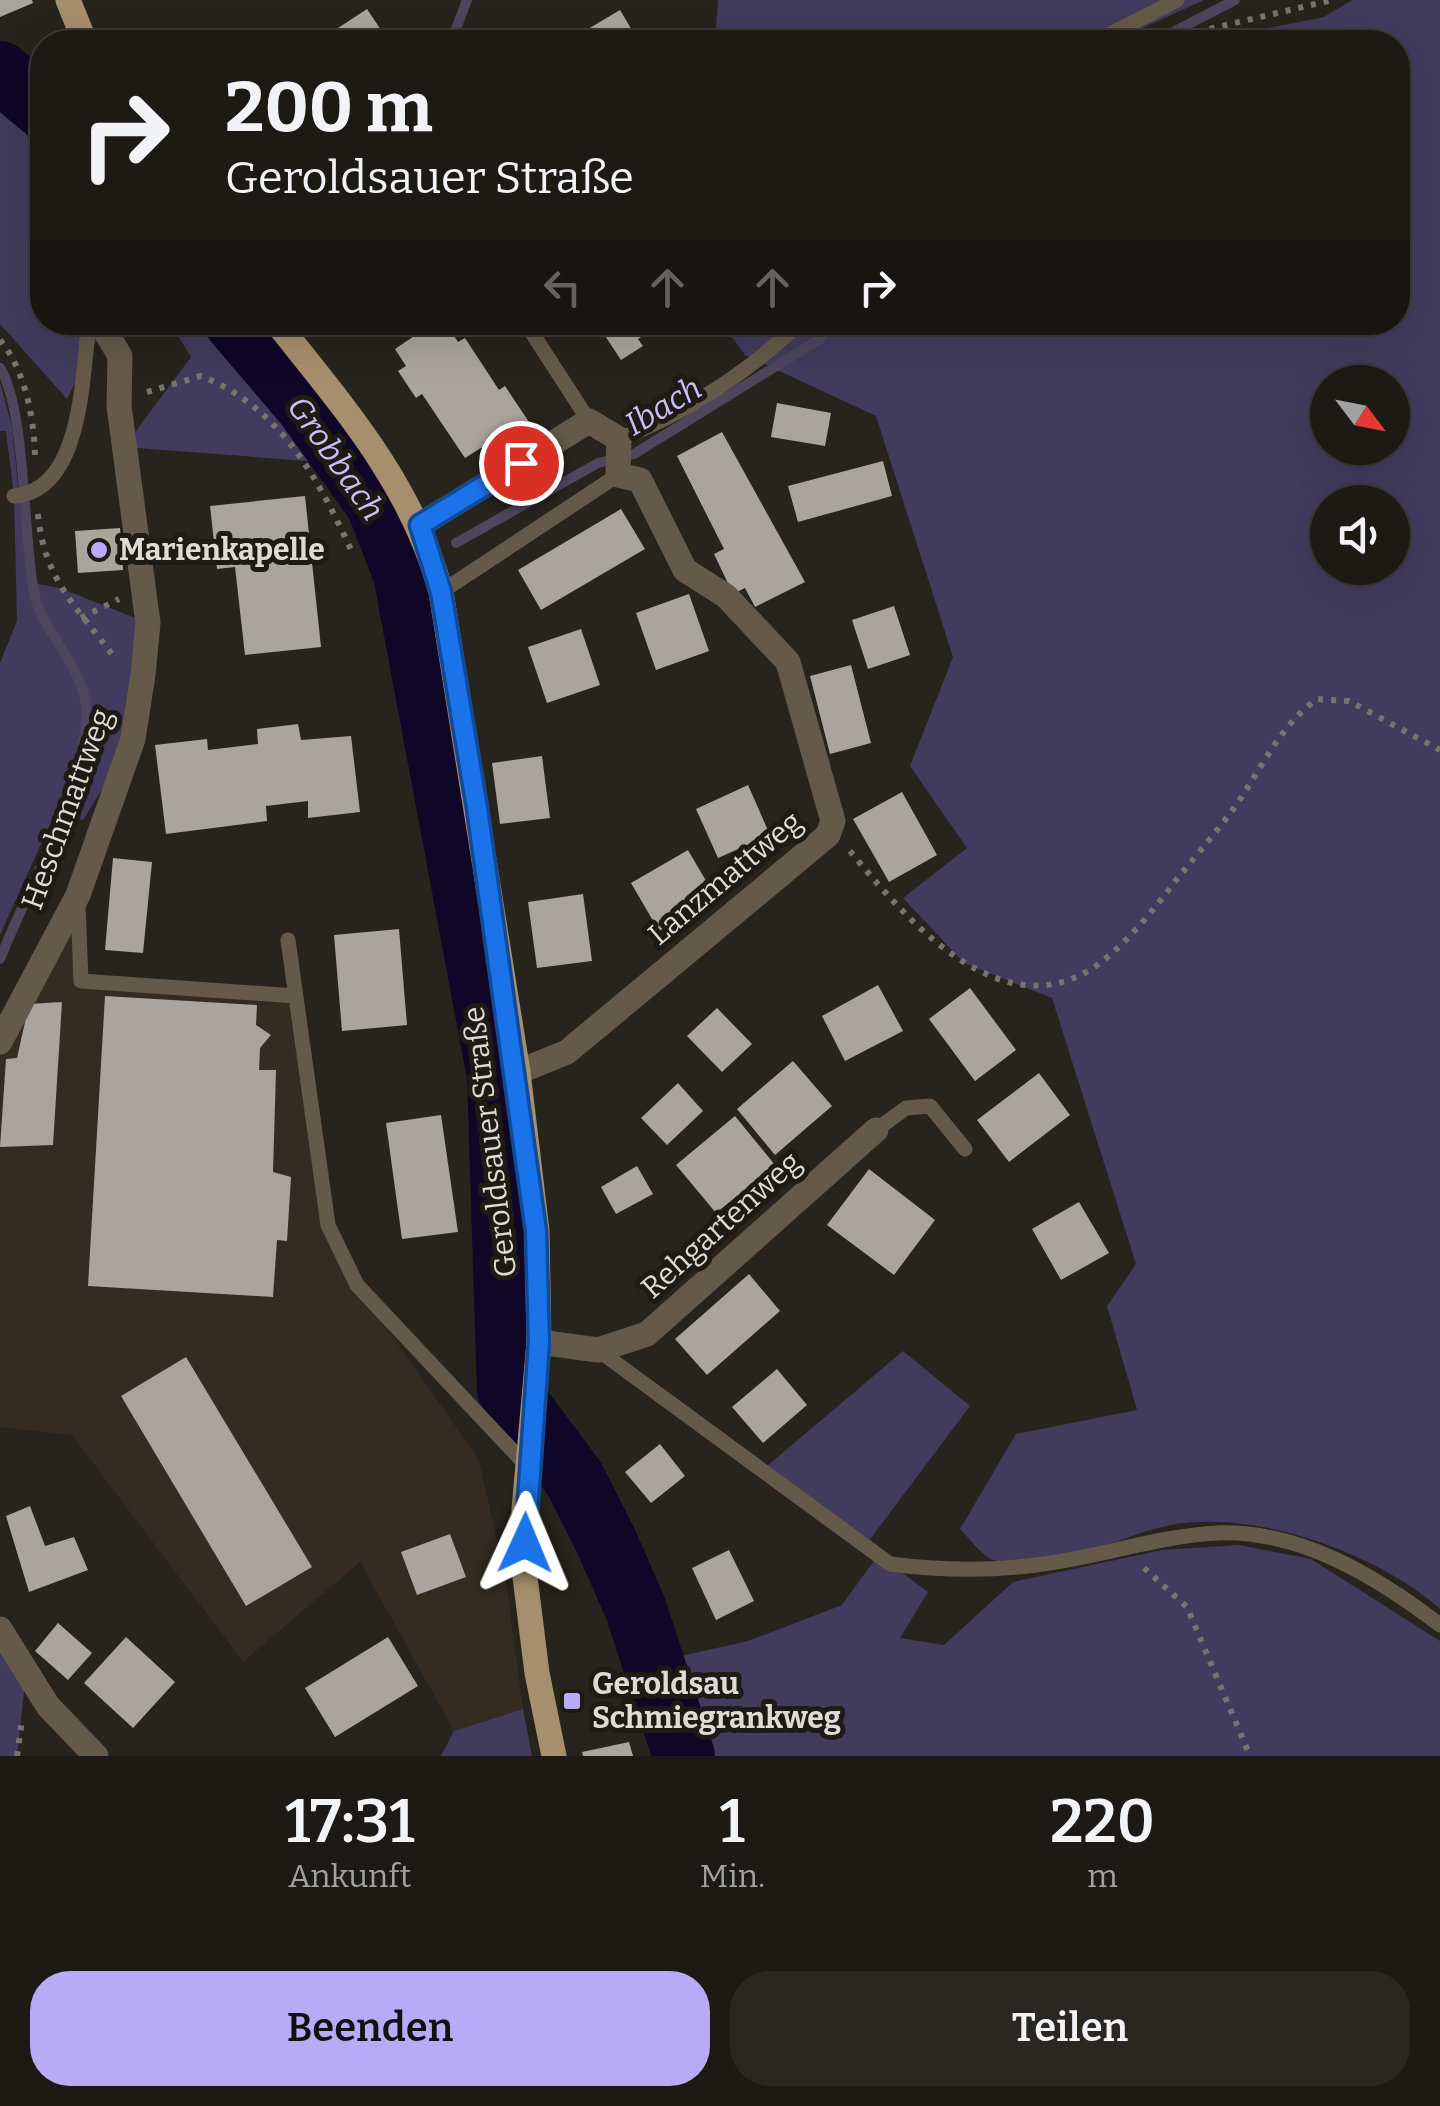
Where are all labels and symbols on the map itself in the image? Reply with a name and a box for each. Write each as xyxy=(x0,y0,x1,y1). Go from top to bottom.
north arrow xyxy=(1310,365,1410,465)
water label: Ibach xyxy=(618,369,708,443)
water label: Grobbach xyxy=(280,389,392,527)
pin xyxy=(479,421,564,506)
place label: Marienkapelle xyxy=(119,532,325,568)
marker: Marienkapelle xyxy=(88,539,110,561)
street label: Heschmattweg xyxy=(14,704,120,914)
street label: Lanzmattweg xyxy=(641,803,809,953)
street label: Geroldsauer Straße xyxy=(456,1005,524,1279)
street label: Rehgartenweg xyxy=(634,1144,808,1306)
position arrow xyxy=(473,1491,577,1595)
place label: Geroldsau Schmiegrankweg xyxy=(592,1666,841,1736)
marker: Geroldsau Schmiegrankweg xyxy=(561,1690,583,1712)

